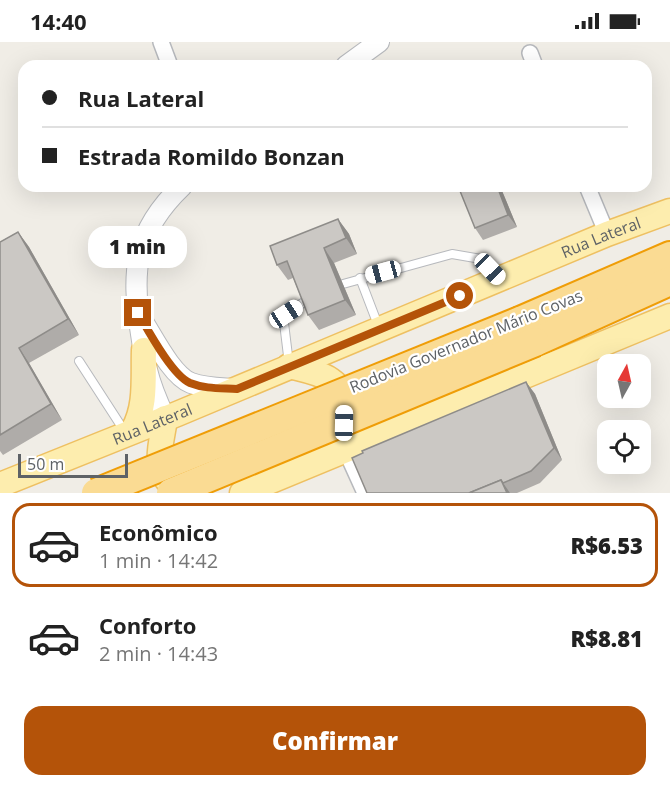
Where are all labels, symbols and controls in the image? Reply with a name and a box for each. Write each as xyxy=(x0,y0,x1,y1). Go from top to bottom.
text: 14:40 xyxy=(30,6,87,36)
text: Rua Lateral xyxy=(78,83,204,113)
text: Estrada Romildo Bonzan xyxy=(78,141,345,171)
street label: Rua Lateral xyxy=(558,212,644,263)
callout: 1 min xyxy=(88,226,188,268)
text: 1 min xyxy=(109,233,166,260)
car xyxy=(471,250,509,288)
car xyxy=(363,259,403,285)
route start xyxy=(446,282,473,309)
street label: Rodovia Governador Mário Covas xyxy=(346,284,586,398)
car xyxy=(266,297,306,331)
route end xyxy=(124,299,151,326)
north arrow xyxy=(597,354,651,408)
map controls xyxy=(597,354,651,474)
street label: Rua Lateral xyxy=(109,398,195,450)
car xyxy=(335,405,353,441)
button: locate xyxy=(597,420,651,474)
scale bar xyxy=(18,451,128,478)
text: 50 m xyxy=(27,453,64,475)
text: Econômico xyxy=(99,517,218,547)
icon: car xyxy=(27,518,81,572)
text: R$6.53 xyxy=(570,530,643,560)
text: 1 min · 14:42 xyxy=(99,547,218,574)
text: Conforto xyxy=(99,610,196,640)
icon: car xyxy=(27,611,81,665)
text: R$8.81 xyxy=(570,623,643,653)
text: 2 min · 14:43 xyxy=(99,640,218,667)
button: Confirmar xyxy=(24,706,646,775)

